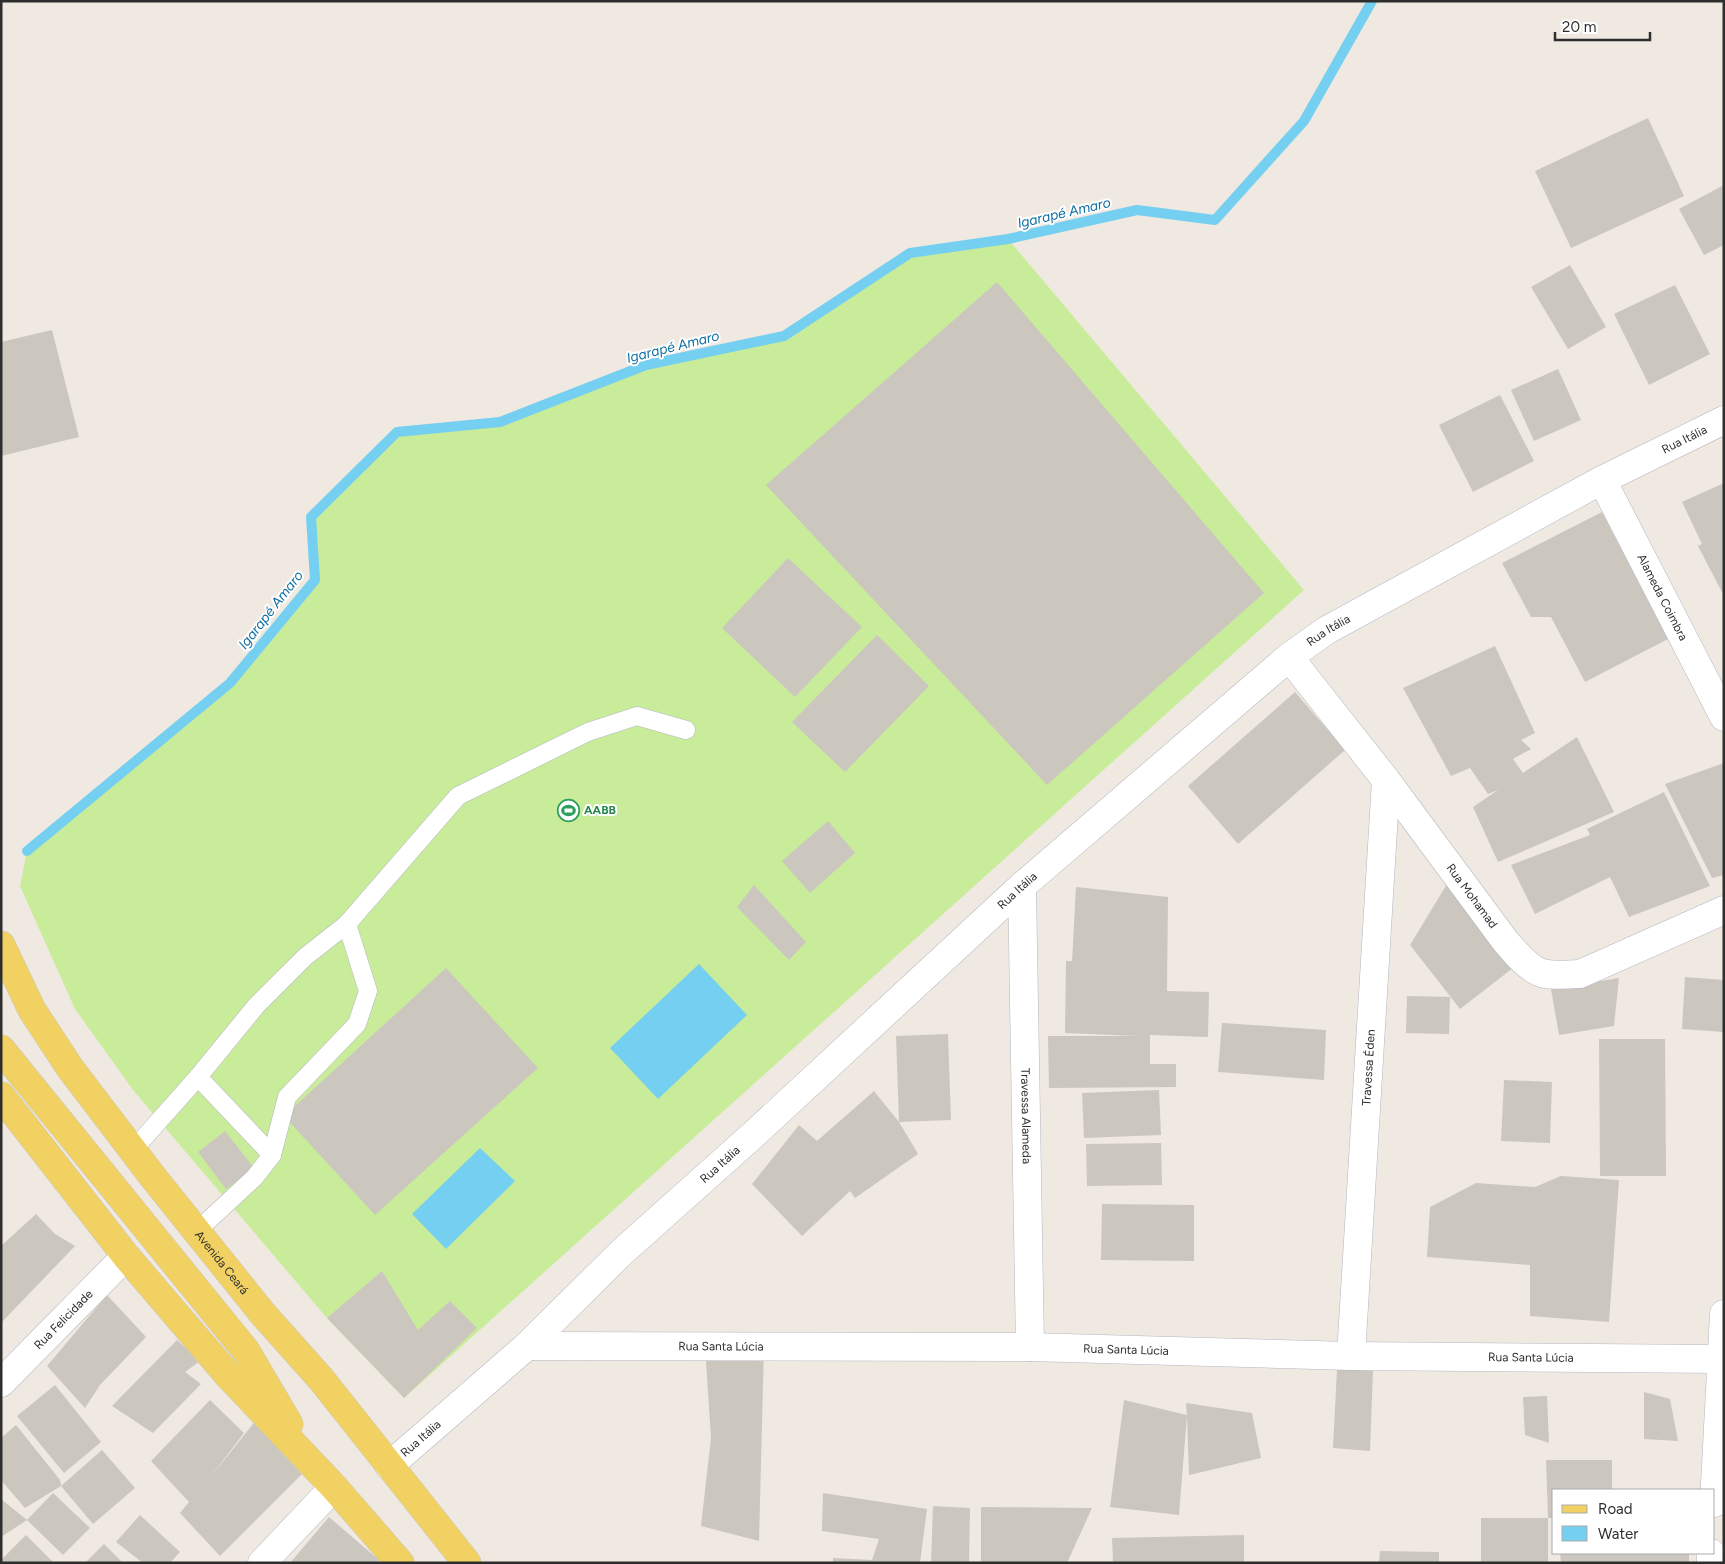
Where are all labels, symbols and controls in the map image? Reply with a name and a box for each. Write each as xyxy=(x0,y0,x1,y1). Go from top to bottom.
scale bar xyxy=(1555,10,1650,42)
text: 20 m xyxy=(1562,18,1596,36)
water label: Igarapé Amaro xyxy=(1016,194,1112,232)
water label: Igarapé Amaro xyxy=(625,327,721,367)
street label: Rua Itália xyxy=(1659,423,1709,457)
street label: Alameda Coimbra xyxy=(1634,552,1691,643)
water label: Igarapé Amaro xyxy=(235,567,307,653)
street label: Rua Itália xyxy=(1304,612,1353,649)
sports icon: AABB xyxy=(556,798,580,822)
place label: AABB xyxy=(584,803,616,817)
street label: Rua Mohamad xyxy=(1443,861,1500,931)
street label: Rua Itália xyxy=(994,869,1040,912)
street label: Travessa Éden xyxy=(1359,1029,1378,1106)
street label: Travessa Alameda xyxy=(1018,1068,1034,1164)
street label: Rua Itália xyxy=(697,1143,743,1186)
street label: Avenida Ceará xyxy=(192,1228,251,1297)
street label: Rua Felicidade xyxy=(31,1287,96,1352)
street label: Rua Santa Lúcia xyxy=(678,1339,764,1353)
street label: Rua Santa Lúcia xyxy=(1083,1341,1169,1358)
street label: Rua Santa Lúcia xyxy=(1488,1350,1574,1365)
street label: Rua Itália xyxy=(398,1417,444,1460)
legend xyxy=(1552,1489,1715,1554)
text: Road xyxy=(1598,1500,1633,1518)
text: Water xyxy=(1598,1525,1638,1543)

